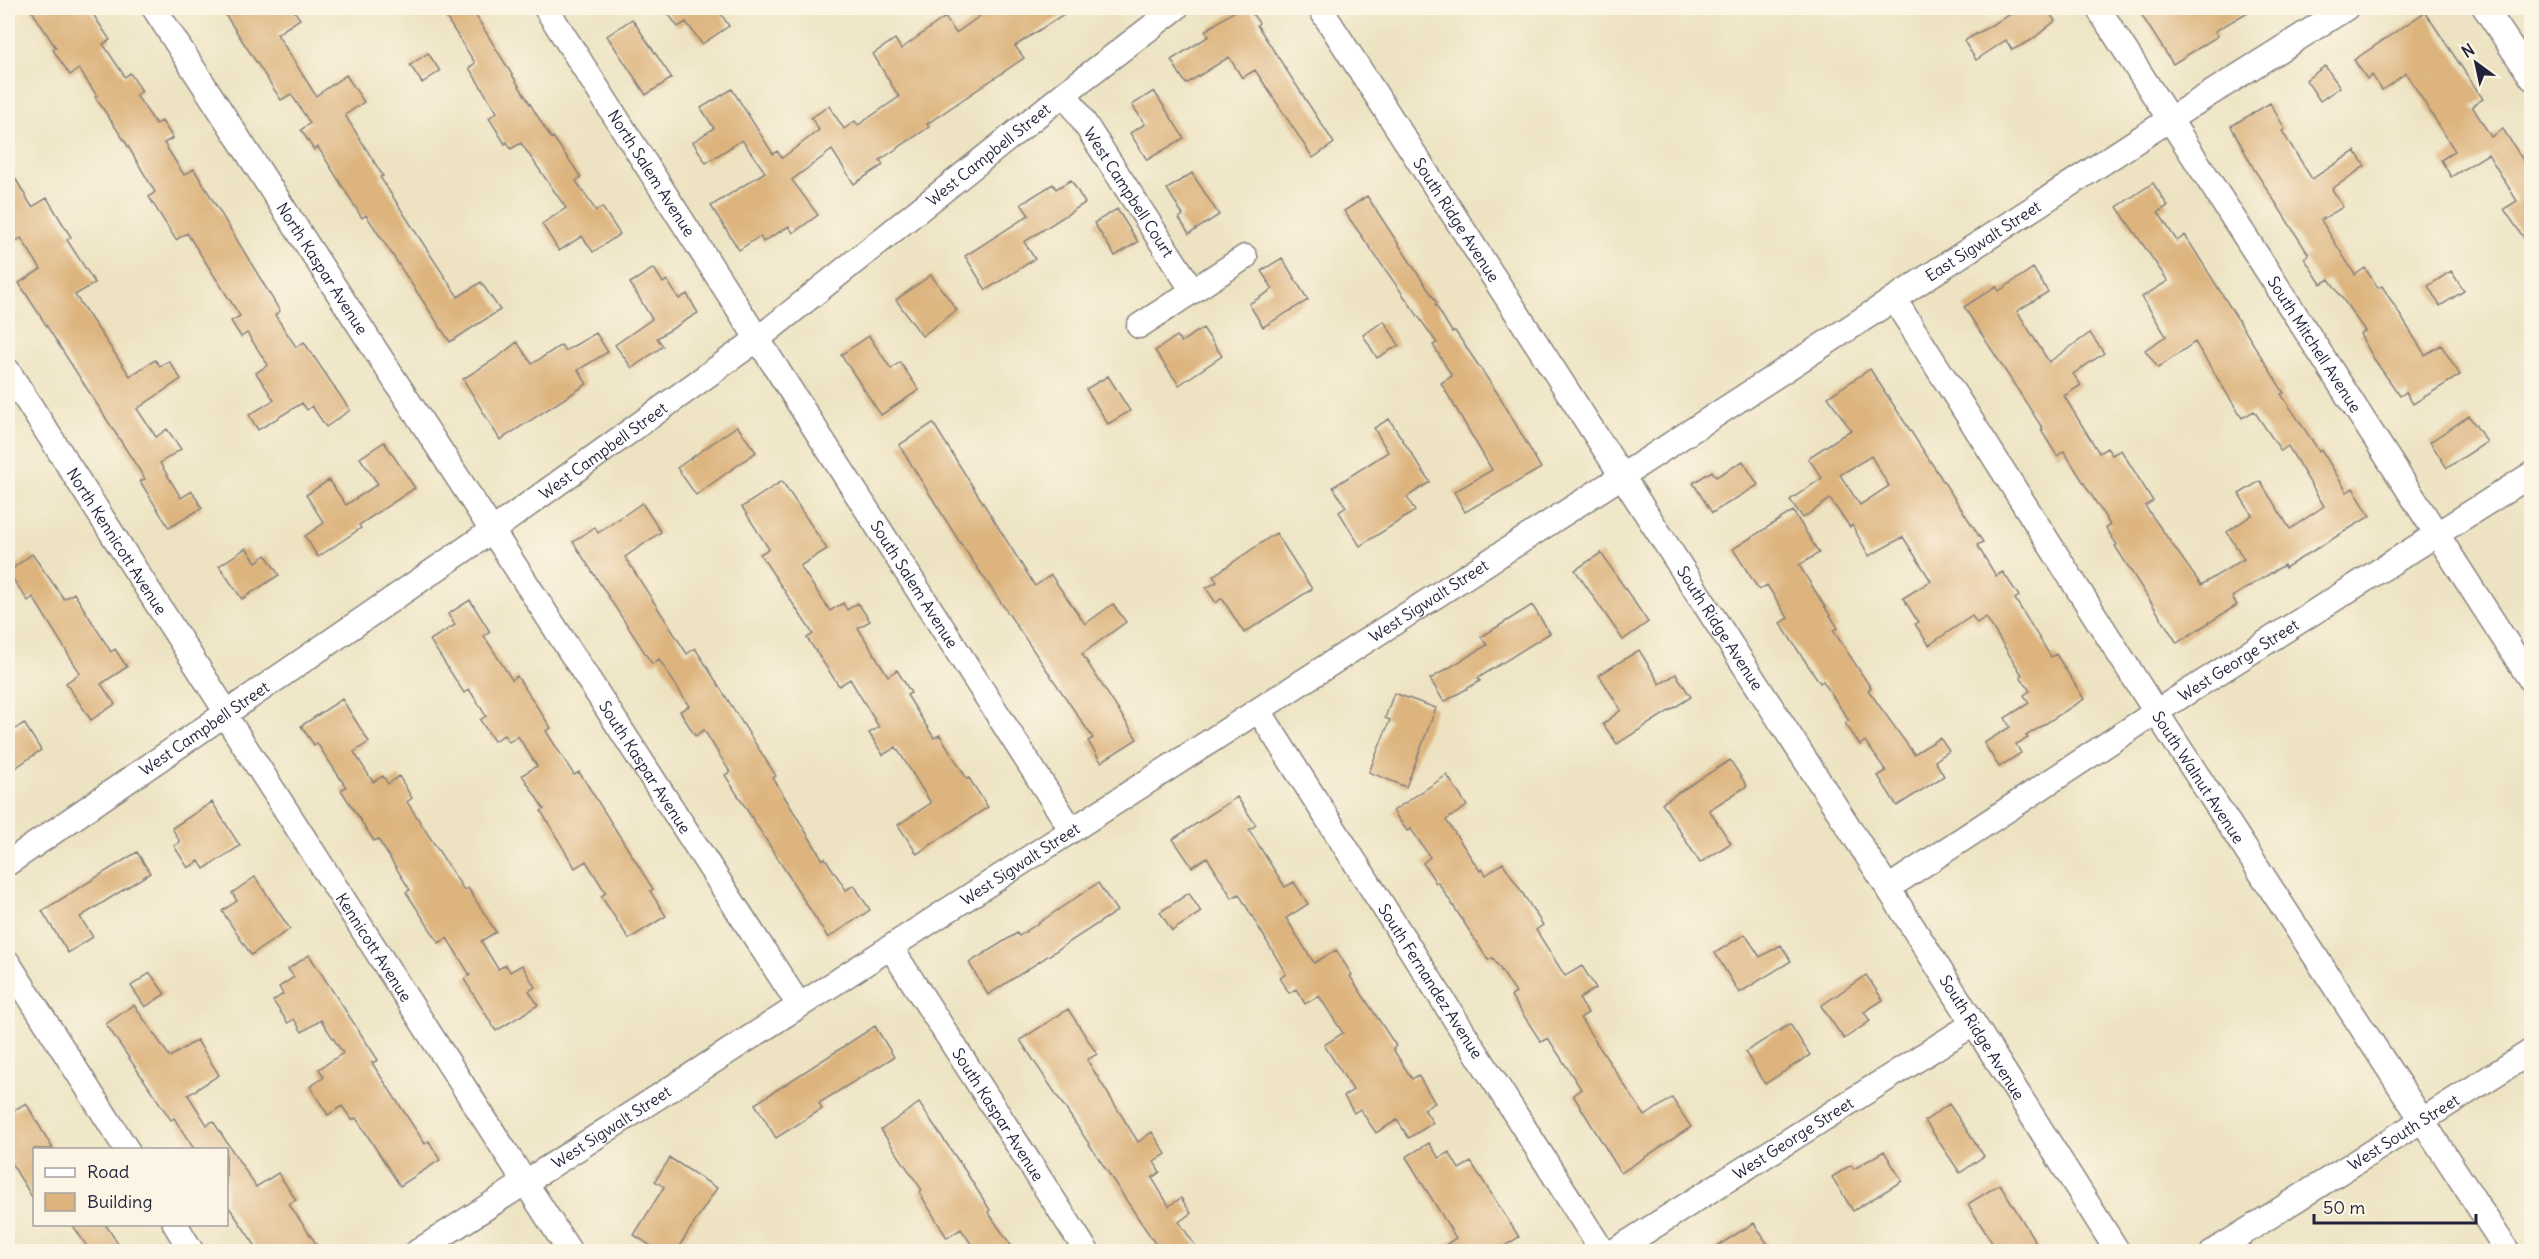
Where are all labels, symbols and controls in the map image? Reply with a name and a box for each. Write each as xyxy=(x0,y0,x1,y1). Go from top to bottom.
north arrow xyxy=(2446,33,2506,93)
text: N xyxy=(2458,39,2478,62)
street label: West Campbell Street xyxy=(922,98,1055,210)
street label: North Salem Avenue xyxy=(604,106,700,240)
street label: West Campbell Court xyxy=(1080,123,1179,261)
street label: South Ridge Avenue xyxy=(1409,154,1504,286)
street label: East Sigwalt Street xyxy=(1922,196,2045,286)
street label: North Kaspar Avenue xyxy=(272,198,372,338)
street label: South Mitchell Avenue xyxy=(2263,272,2366,416)
street label: West Campbell Street xyxy=(535,397,671,503)
street label: North Kennicott Avenue xyxy=(63,464,171,618)
street label: South Salem Avenue xyxy=(866,517,963,652)
street label: West Sigwalt Street xyxy=(1365,555,1492,646)
street label: South Ridge Avenue xyxy=(1673,562,1768,694)
street label: West George Street xyxy=(2174,614,2303,705)
street label: West Campbell Street xyxy=(135,676,273,780)
street label: South Kaspar Avenue xyxy=(595,697,695,837)
street label: South Walnut Avenue xyxy=(2148,707,2249,847)
street label: West Sigwalt Street xyxy=(956,818,1084,910)
street label: Kennicott Avenue xyxy=(332,889,416,1005)
street label: South Fernandez Avenue xyxy=(1374,900,1487,1062)
street label: South Ridge Avenue xyxy=(1935,971,2029,1103)
street label: South Kaspar Avenue xyxy=(948,1044,1048,1185)
street label: West Sigwalt Street xyxy=(548,1081,675,1173)
street label: West South Street xyxy=(2344,1089,2463,1175)
street label: West George Street xyxy=(1729,1092,1857,1184)
legend xyxy=(33,1148,228,1226)
text: Road xyxy=(87,1160,130,1183)
scale bar xyxy=(2314,1187,2476,1225)
text: Building xyxy=(87,1190,152,1213)
text: 50 m xyxy=(2323,1196,2365,1219)

